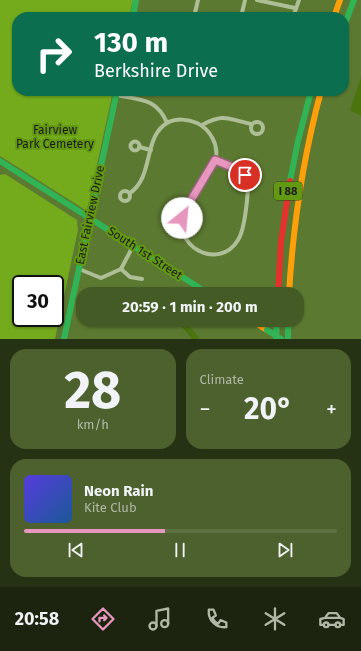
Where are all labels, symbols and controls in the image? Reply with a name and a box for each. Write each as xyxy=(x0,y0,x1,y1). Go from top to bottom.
text: 130 m xyxy=(94,26,168,59)
icon: right xyxy=(28,28,80,80)
text: Berkshire Drive xyxy=(94,60,218,82)
park label: Fairview Park Cemetery xyxy=(16,123,94,151)
pin xyxy=(228,158,262,192)
street label: East Fairview Drive xyxy=(73,164,107,266)
icon: arrive xyxy=(234,164,256,186)
road number: I 88 xyxy=(274,182,302,200)
position arrow xyxy=(161,197,203,239)
street label: South 1st Street xyxy=(105,224,185,283)
speed limit sign: 30 xyxy=(12,275,64,327)
text: 20:59 · 1 min · 200 m xyxy=(122,298,258,316)
text: 28 xyxy=(64,359,121,422)
text: Climate xyxy=(200,372,244,387)
text: 20° xyxy=(244,391,293,427)
text: − xyxy=(200,396,211,423)
text: + xyxy=(326,396,337,423)
text: km/h xyxy=(77,417,109,432)
text: Neon Rain xyxy=(84,482,153,500)
text: Kite Club xyxy=(84,500,137,515)
icon: previous xyxy=(65,539,87,561)
icon: pause xyxy=(169,539,191,561)
icon: next xyxy=(274,539,296,561)
icon: directions xyxy=(89,605,117,633)
icon: music xyxy=(146,605,174,633)
icon: phone xyxy=(203,605,231,633)
icon: climate xyxy=(261,605,289,633)
icon: car xyxy=(318,605,346,633)
text: 20:58 xyxy=(15,608,59,630)

